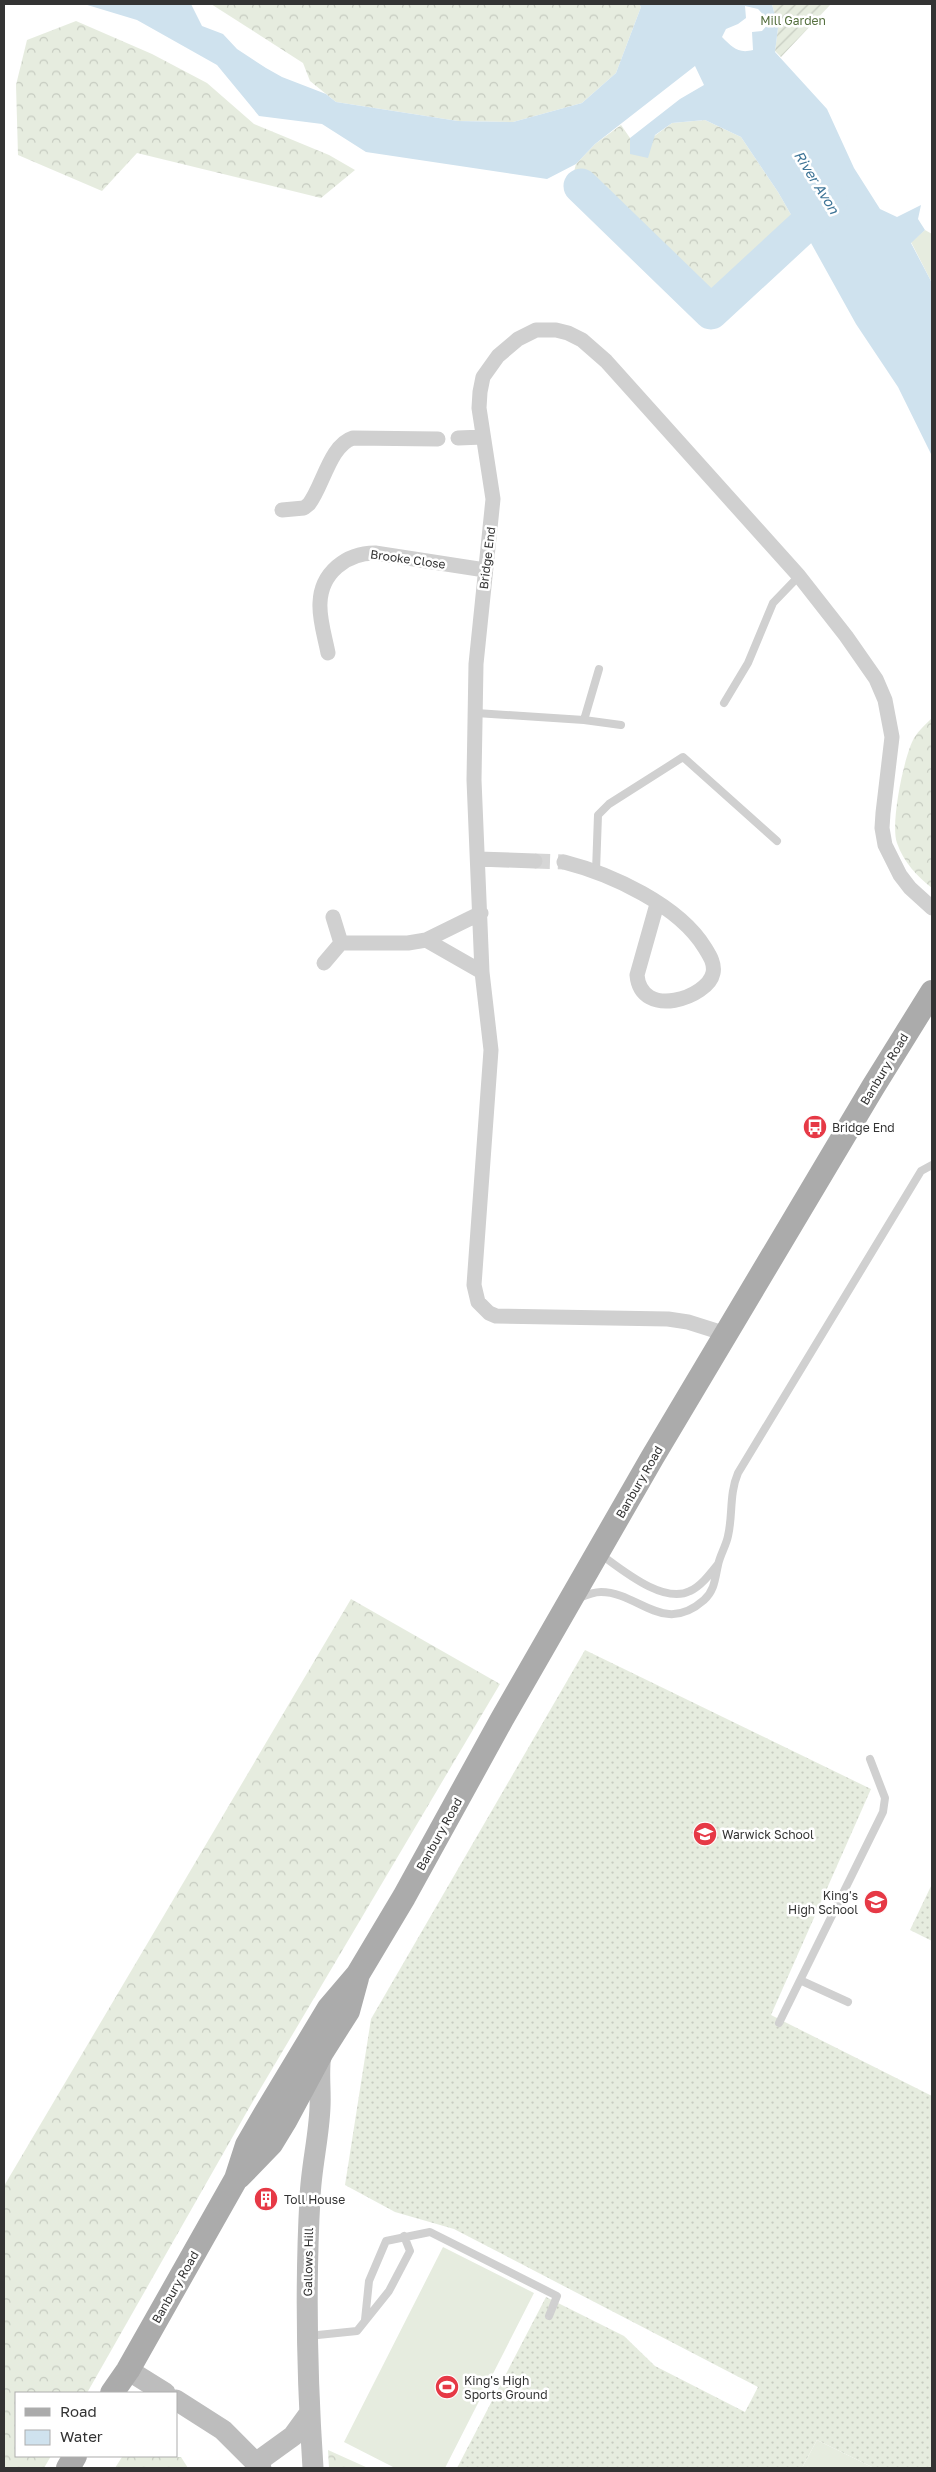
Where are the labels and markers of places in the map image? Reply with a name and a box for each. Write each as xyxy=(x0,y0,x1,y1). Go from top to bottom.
bus stop icon: Bridge End xyxy=(802,1114,828,1140)
place label: Bridge End xyxy=(832,1120,895,1135)
school or university icon: Warwick School xyxy=(692,1821,718,1847)
place label: Warwick School xyxy=(722,1827,814,1842)
place label: King's High School xyxy=(788,1888,858,1917)
school or university icon: King's High School xyxy=(863,1889,889,1915)
building icon: Toll House xyxy=(253,2186,279,2212)
place label: Toll House xyxy=(284,2192,345,2207)
place label: King's High Sports Ground xyxy=(464,2373,548,2402)
sports icon: King's High Sports Ground xyxy=(434,2374,460,2400)

